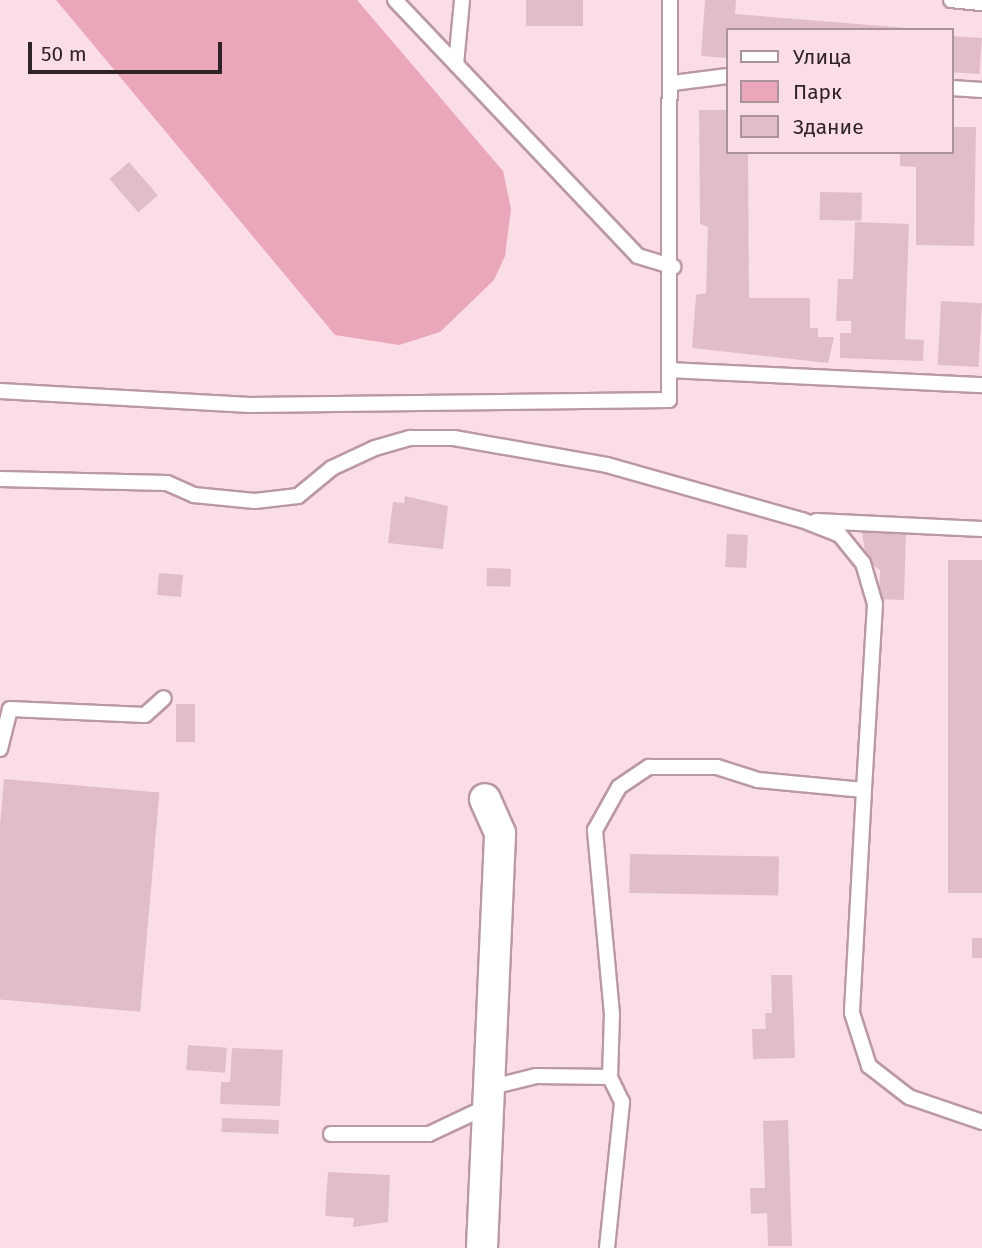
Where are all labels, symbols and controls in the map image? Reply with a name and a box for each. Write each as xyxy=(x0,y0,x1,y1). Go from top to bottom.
scale bar xyxy=(32,28,226,72)
legend xyxy=(726,28,954,154)
text: 50 m xyxy=(41,41,87,67)
text: Улица xyxy=(793,44,852,70)
text: Парк xyxy=(793,79,842,105)
text: Здание xyxy=(793,114,864,140)

